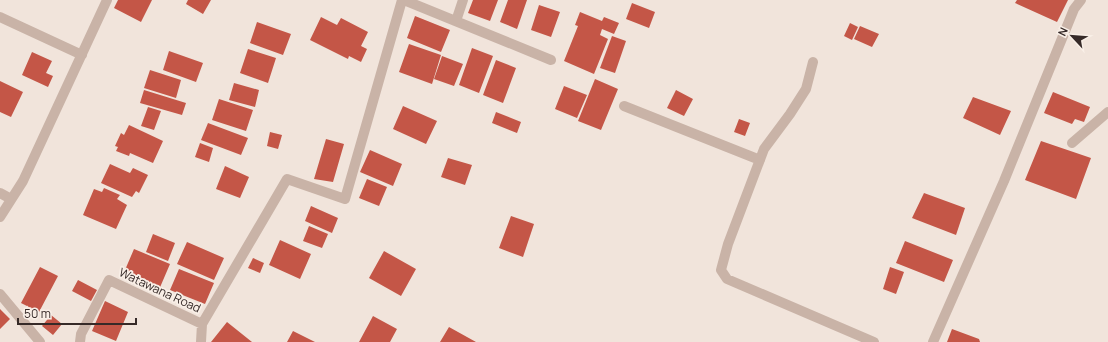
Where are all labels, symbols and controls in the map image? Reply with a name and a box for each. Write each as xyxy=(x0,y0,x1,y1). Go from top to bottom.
north arrow xyxy=(1052,16,1092,56)
text: N xyxy=(1054,24,1071,38)
street label: Watawana Road xyxy=(116,264,204,316)
scale bar xyxy=(18,300,136,326)
text: 50 m xyxy=(24,305,51,322)

